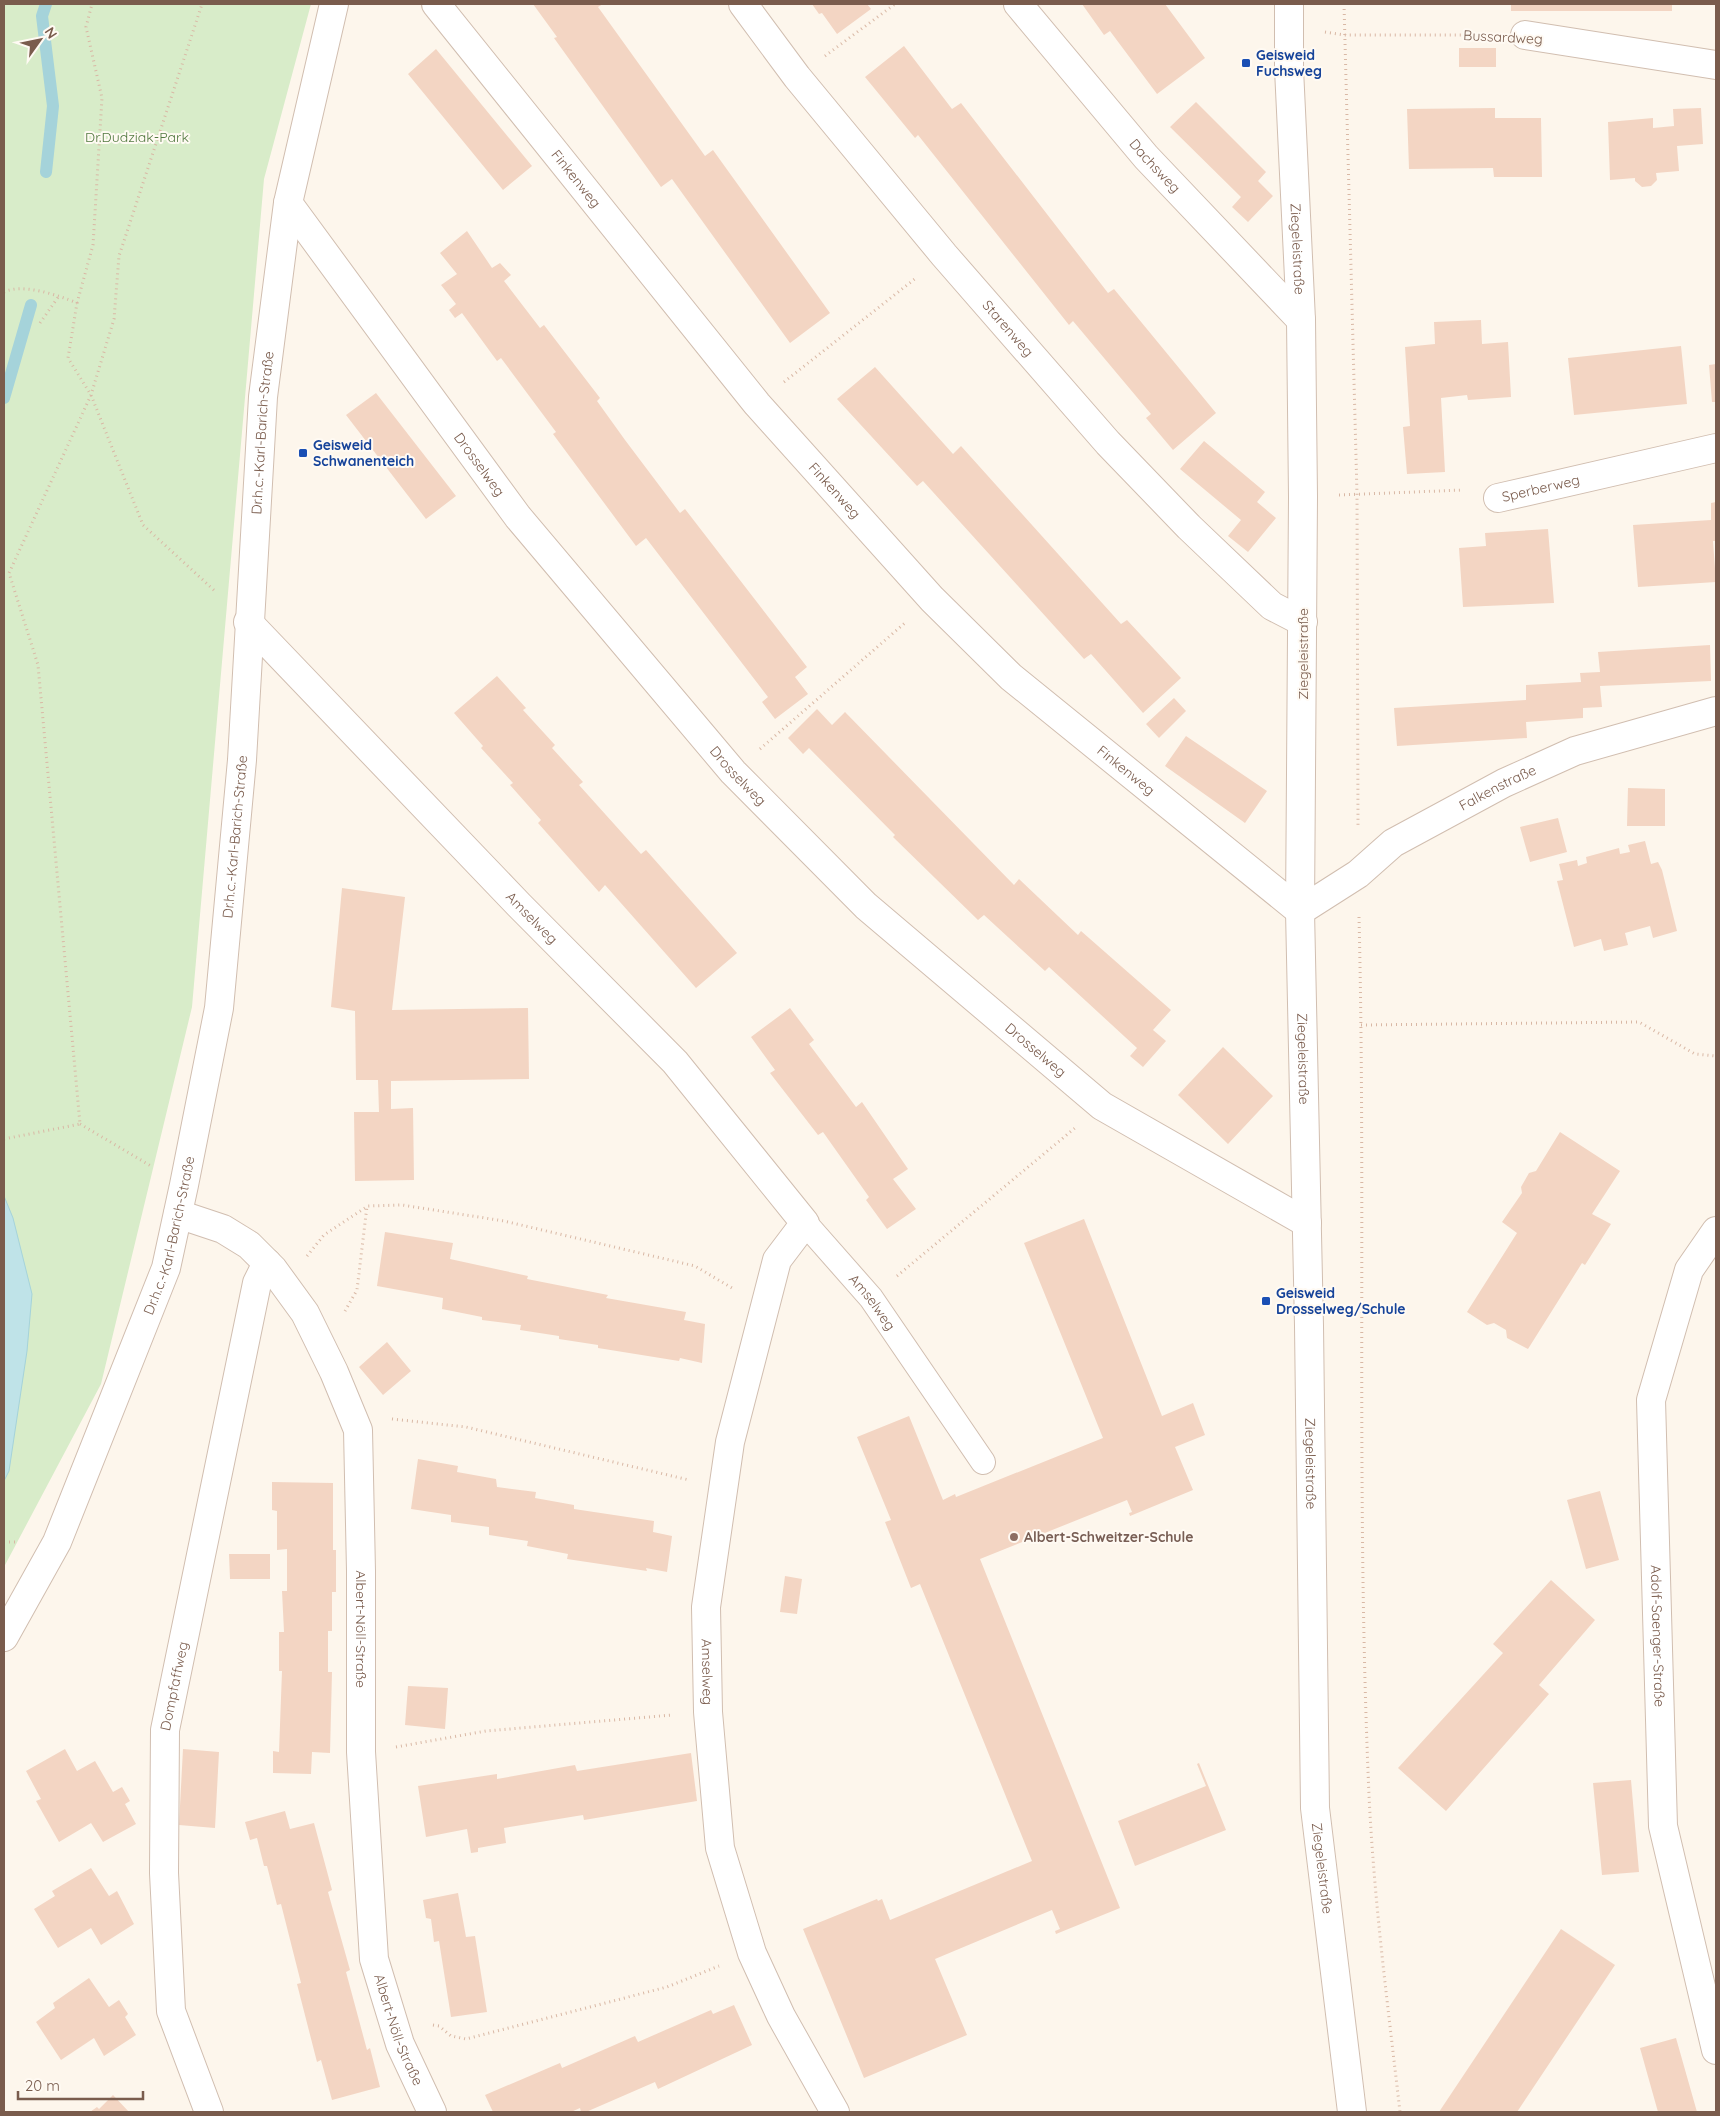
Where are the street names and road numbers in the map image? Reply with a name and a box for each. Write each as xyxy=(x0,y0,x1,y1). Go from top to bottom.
street label: Bussardweg xyxy=(1463,26,1543,48)
street label: Dachsweg xyxy=(1125,135,1184,197)
street label: Finkenweg xyxy=(547,146,605,211)
street label: Ziegeleistraße xyxy=(1286,203,1309,295)
street label: Starenweg xyxy=(978,296,1038,360)
street label: Dr.h.c.-Karl-Barich-Straße xyxy=(247,350,278,515)
street label: Drosselweg xyxy=(450,429,509,500)
street label: Finkenweg xyxy=(805,459,864,522)
street label: Sperberweg xyxy=(1500,471,1582,506)
street label: Ziegeleistraße xyxy=(1294,608,1312,700)
street label: Finkenweg xyxy=(1093,741,1159,799)
street label: Drosselweg xyxy=(706,742,770,809)
street label: Dr.h.c.-Karl-Barich-Straße xyxy=(218,755,251,919)
street label: Falkenstraße xyxy=(1456,761,1539,815)
street label: Amselweg xyxy=(502,888,562,948)
street label: Ziegeleistraße xyxy=(1293,1013,1313,1105)
street label: Drosselweg xyxy=(1001,1019,1070,1081)
street label: Dr.h.c.-Karl-Barich-Straße xyxy=(139,1154,199,1317)
street label: Amselweg xyxy=(845,1270,899,1334)
street label: Ziegeleistraße xyxy=(1301,1418,1320,1510)
street label: Adolf-Saenger-Straße xyxy=(1647,1565,1669,1707)
street label: Albert-Nöll-Straße xyxy=(352,1570,370,1688)
street label: Amselweg xyxy=(698,1638,717,1705)
street label: Dompfaffweg xyxy=(156,1640,192,1732)
street label: Ziegeleistraße xyxy=(1308,1821,1337,1915)
street label: Albert-Nöll-Straße xyxy=(370,1972,427,2088)

